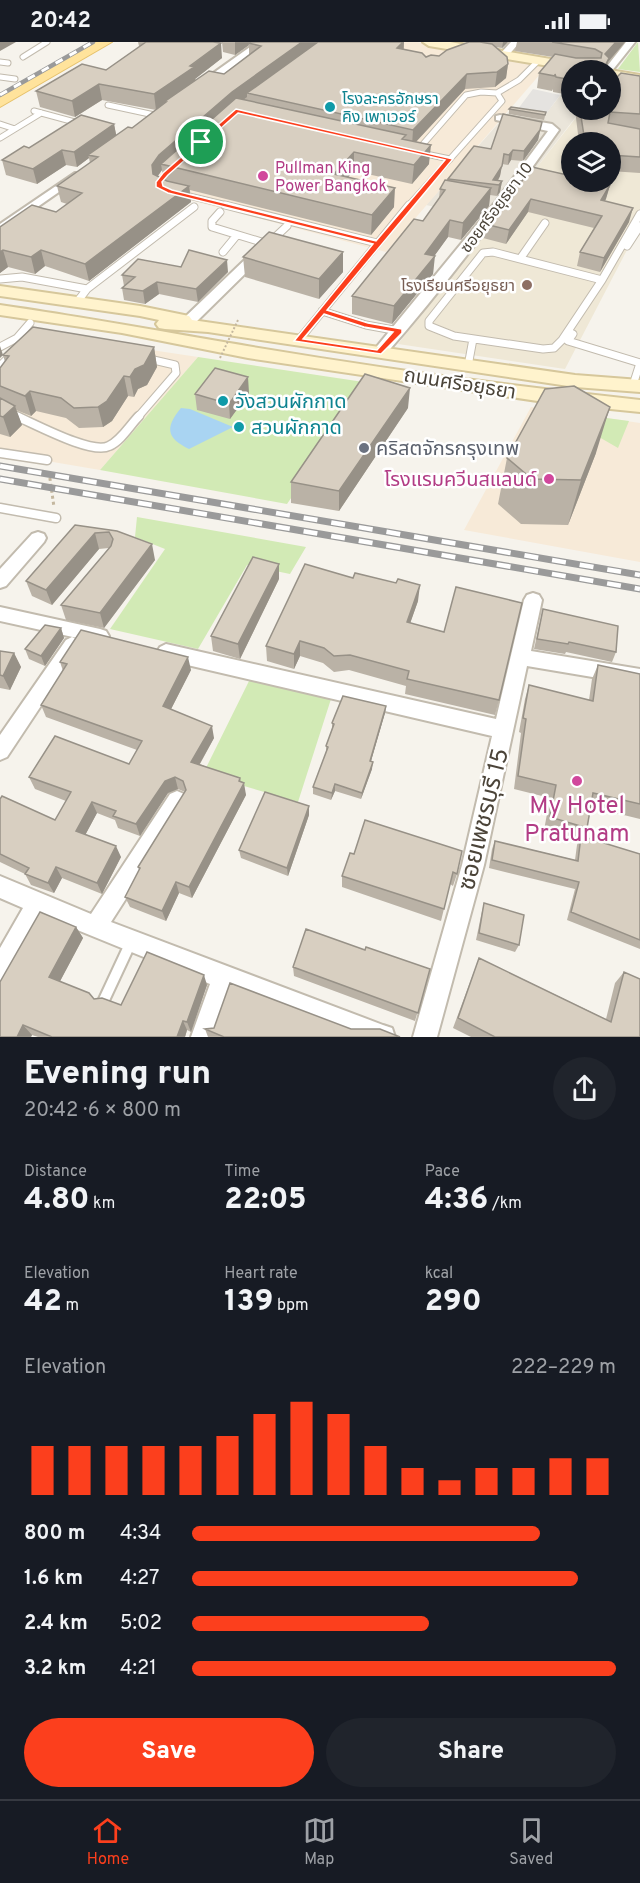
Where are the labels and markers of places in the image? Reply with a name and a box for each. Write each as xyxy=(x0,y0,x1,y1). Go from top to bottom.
place label: โรงละครอักษรา คิง เพาเวอร์ xyxy=(342,90,439,128)
marker: โรงละครอักษรา คิง เพาเวอร์ xyxy=(323,100,337,114)
pin xyxy=(175,116,226,167)
place label: Pullman King Power Bangkok xyxy=(275,159,387,197)
marker: Pullman King Power Bangkok xyxy=(256,169,270,183)
place label: โรงเรียนศรีอยุธยา xyxy=(401,277,515,297)
marker: โรงเรียนศรีอยุธยา xyxy=(520,278,534,292)
place label: วังสวนผักกาด xyxy=(235,390,347,416)
marker: วังสวนผักกาด xyxy=(216,394,230,408)
place label: สวนผักกาด xyxy=(251,416,342,442)
marker: สวนผักกาด xyxy=(232,420,246,434)
place label: คริสตจักรกรุงเทพ xyxy=(376,437,519,463)
marker: คริสตจักรกรุงเทพ xyxy=(357,441,371,455)
place label: โรงแรมควีนสแลนด์ xyxy=(384,468,537,494)
marker: โรงแรมควีนสแลนด์ xyxy=(542,472,556,486)
marker: My Hotel Pratunam xyxy=(570,774,584,788)
place label: My Hotel Pratunam xyxy=(524,792,630,850)

